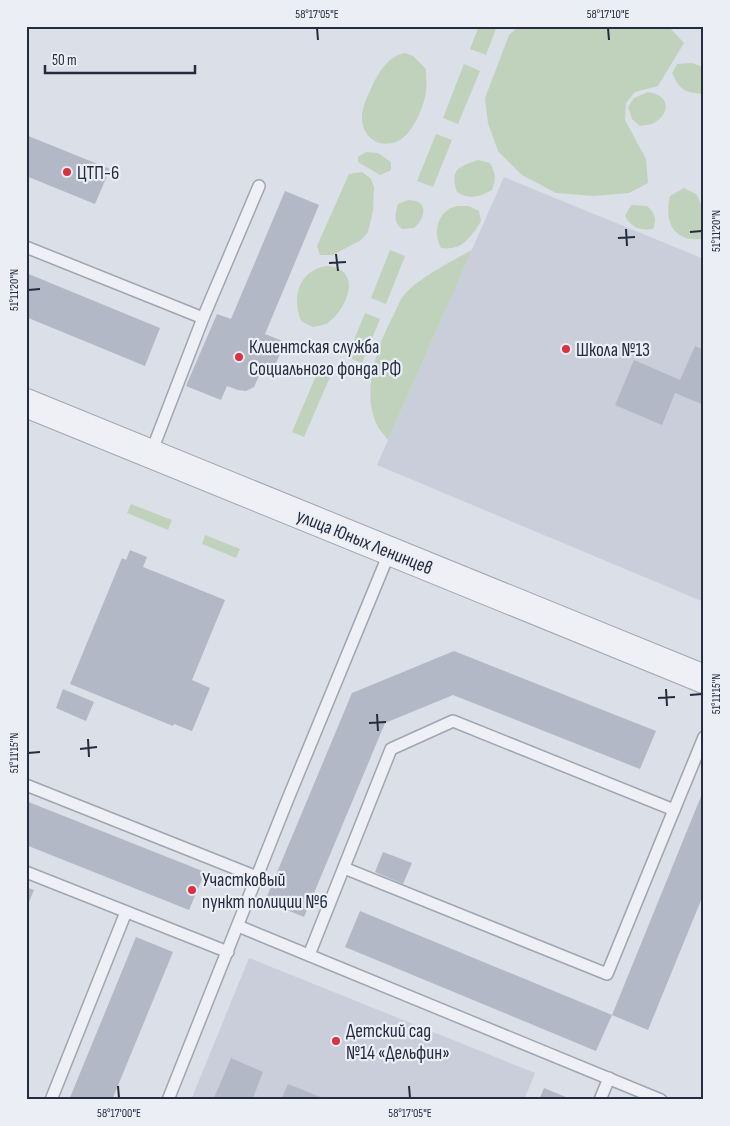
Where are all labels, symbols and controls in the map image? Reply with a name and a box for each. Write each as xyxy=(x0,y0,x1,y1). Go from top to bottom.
text: 58°17'05"E xyxy=(295,7,339,22)
text: 58°17'10"E xyxy=(587,7,629,22)
scale bar xyxy=(45,42,195,74)
text: 50 m xyxy=(52,51,77,70)
place label: ЦТП-6 xyxy=(77,162,119,185)
marker: ЦТП-6 xyxy=(61,166,73,178)
text: 51°11'20"N xyxy=(709,210,724,252)
text: 51°11'20"N xyxy=(7,269,22,311)
place label: Клиентская служба Социального фонда РФ xyxy=(249,336,401,381)
place label: Школа №13 xyxy=(576,339,650,362)
marker: Школа №13 xyxy=(560,343,572,355)
marker: Клиентская служба Социального фонда РФ xyxy=(233,351,245,363)
street label: улица Юных Ленинцев xyxy=(293,505,436,580)
text: 51°11'15"N xyxy=(709,674,724,714)
text: 51°11'15"N xyxy=(7,733,22,773)
place label: Участковый пункт полиции №6 xyxy=(202,869,328,914)
marker: Участковый пункт полиции №6 xyxy=(186,884,198,896)
place label: Детский сад №14 «Дельфин» xyxy=(346,1020,450,1065)
marker: Детский сад №14 «Дельфин» xyxy=(330,1035,342,1047)
text: 58°17'00"E xyxy=(97,1106,141,1121)
text: 58°17'05"E xyxy=(388,1106,432,1121)

